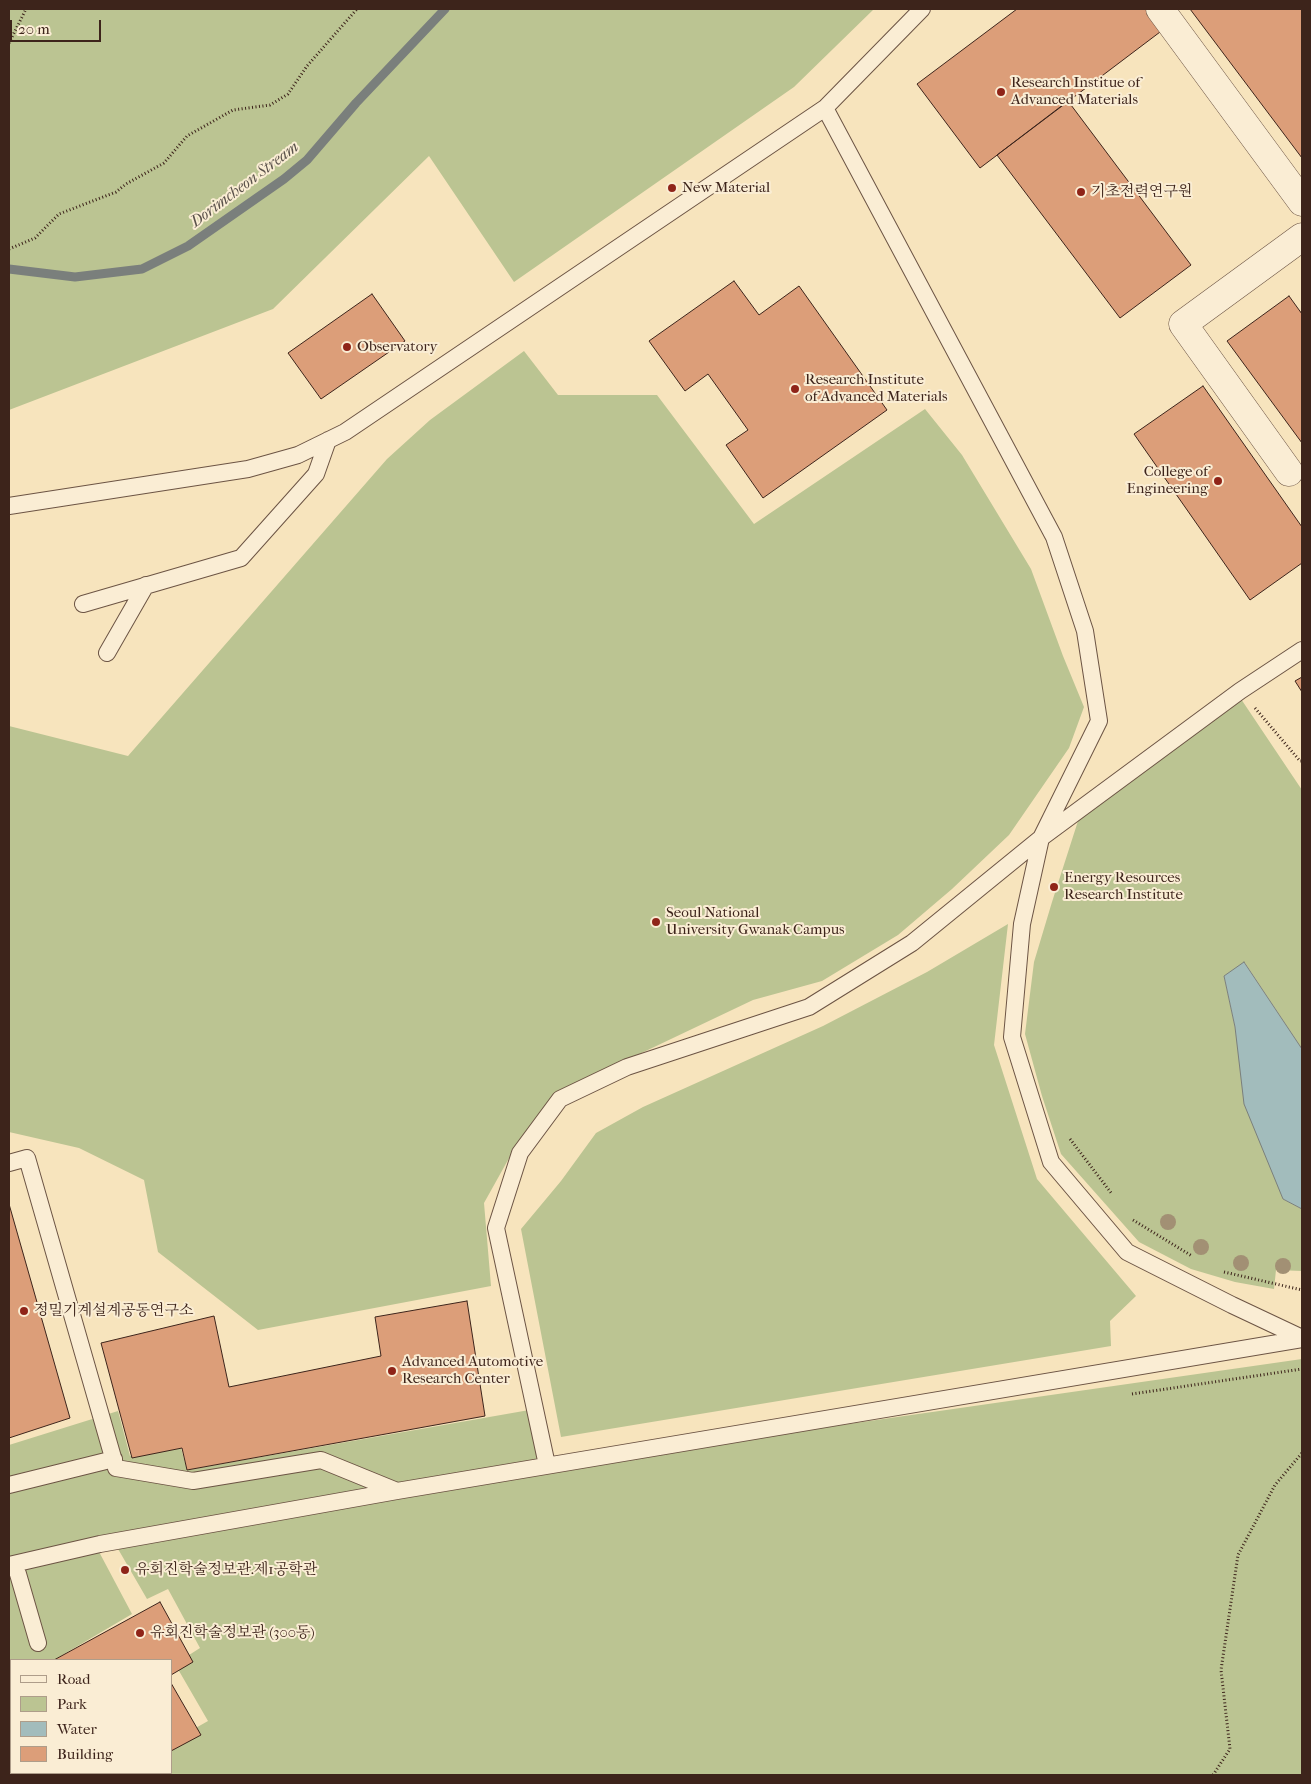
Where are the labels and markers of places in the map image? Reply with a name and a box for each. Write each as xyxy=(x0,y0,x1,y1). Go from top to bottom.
place label: Research Institue of Advanced Materials xyxy=(1011,74,1140,109)
marker: Research Institue of Advanced Materials xyxy=(995,86,1007,98)
place label: New Material xyxy=(682,179,770,197)
marker: New Material xyxy=(666,182,678,194)
place label: 기초전력연구원 xyxy=(1091,183,1192,201)
marker: 기초전력연구원 xyxy=(1075,186,1087,198)
place label: Observatory xyxy=(357,338,438,356)
marker: Observatory xyxy=(341,341,353,353)
place label: Research Institute of Advanced Materials xyxy=(805,371,948,406)
marker: Research Institute of Advanced Materials xyxy=(789,383,801,395)
place label: College of Engineering xyxy=(1127,463,1208,498)
marker: College of Engineering xyxy=(1212,475,1224,487)
place label: Energy Resources Research Institute xyxy=(1064,869,1183,904)
marker: Energy Resources Research Institute xyxy=(1048,881,1060,893)
place label: Seoul National University Gwanak Campus xyxy=(666,904,845,939)
marker: Seoul National University Gwanak Campus xyxy=(650,916,662,928)
place label: 정밀기계설계공동연구소 xyxy=(34,1302,193,1320)
marker: 정밀기계설계공동연구소 xyxy=(18,1305,30,1317)
place label: Advanced Automotive Research Center xyxy=(402,1353,543,1388)
marker: Advanced Automotive Research Center xyxy=(386,1365,398,1377)
place label: 유회진학술정보관.제1공학관 xyxy=(135,1561,317,1579)
marker: 유회진학술정보관.제1공학관 xyxy=(119,1564,131,1576)
place label: 유회진학술정보관 (300동) xyxy=(150,1624,315,1642)
marker: 유회진학술정보관 (300동) xyxy=(134,1627,146,1639)

